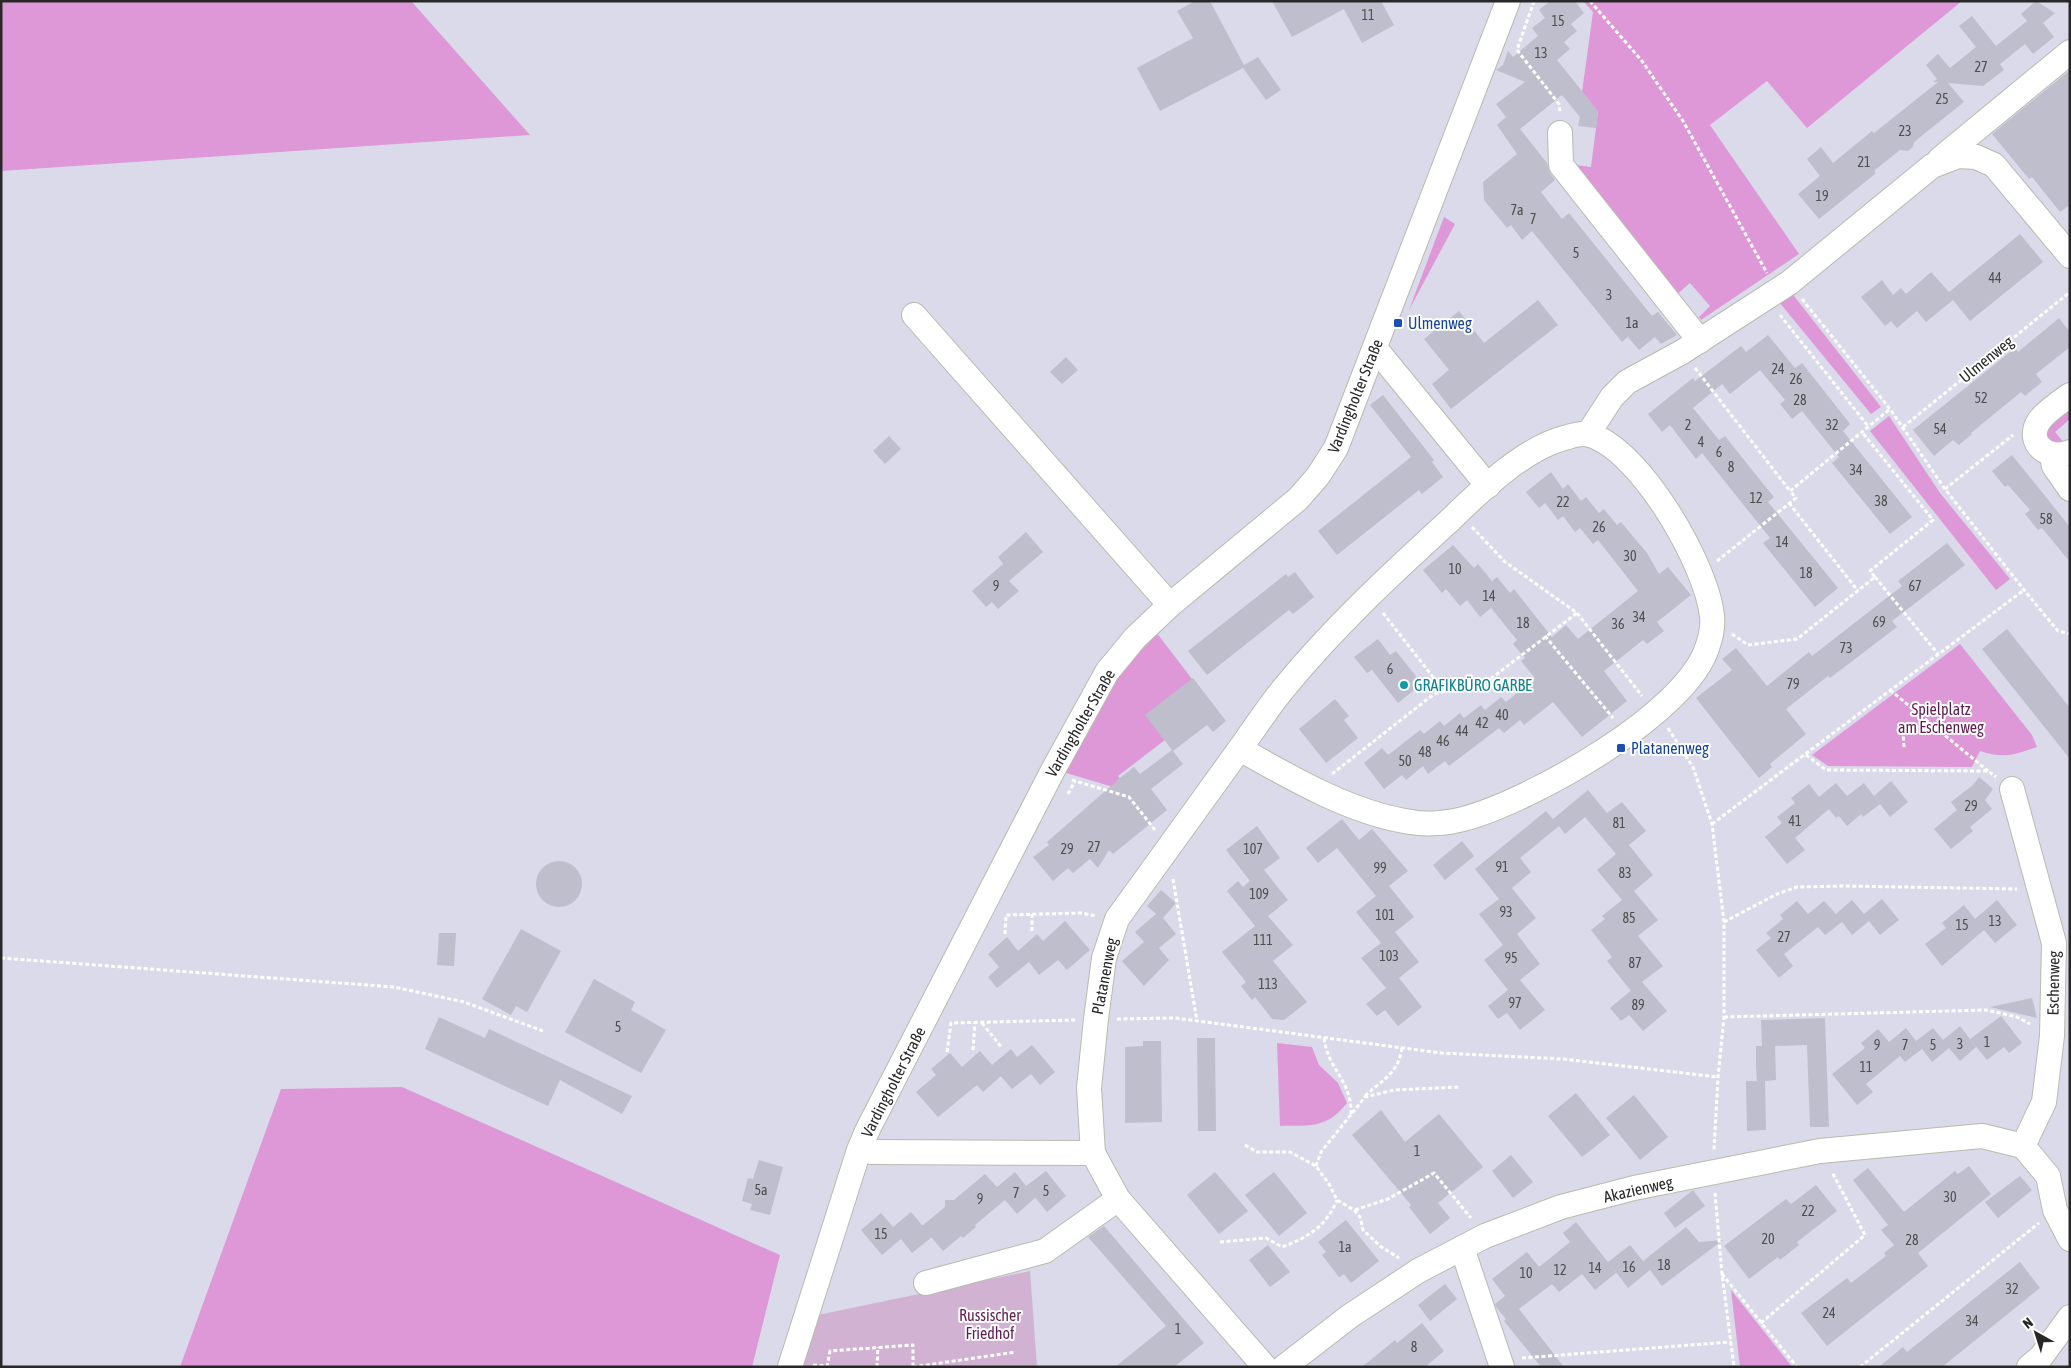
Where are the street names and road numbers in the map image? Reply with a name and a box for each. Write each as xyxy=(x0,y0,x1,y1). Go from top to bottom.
street label: Ulmenweg xyxy=(1956,332,2017,387)
street label: Vardingholter Straße xyxy=(1324,336,1387,456)
street label: Vardingholter Straße xyxy=(1042,666,1119,781)
street label: Platanenweg xyxy=(1088,936,1121,1016)
street label: Eschenweg xyxy=(2043,950,2064,1016)
street label: Vardingholter Straße xyxy=(857,1024,929,1141)
street label: Akazienweg xyxy=(1602,1172,1675,1207)

